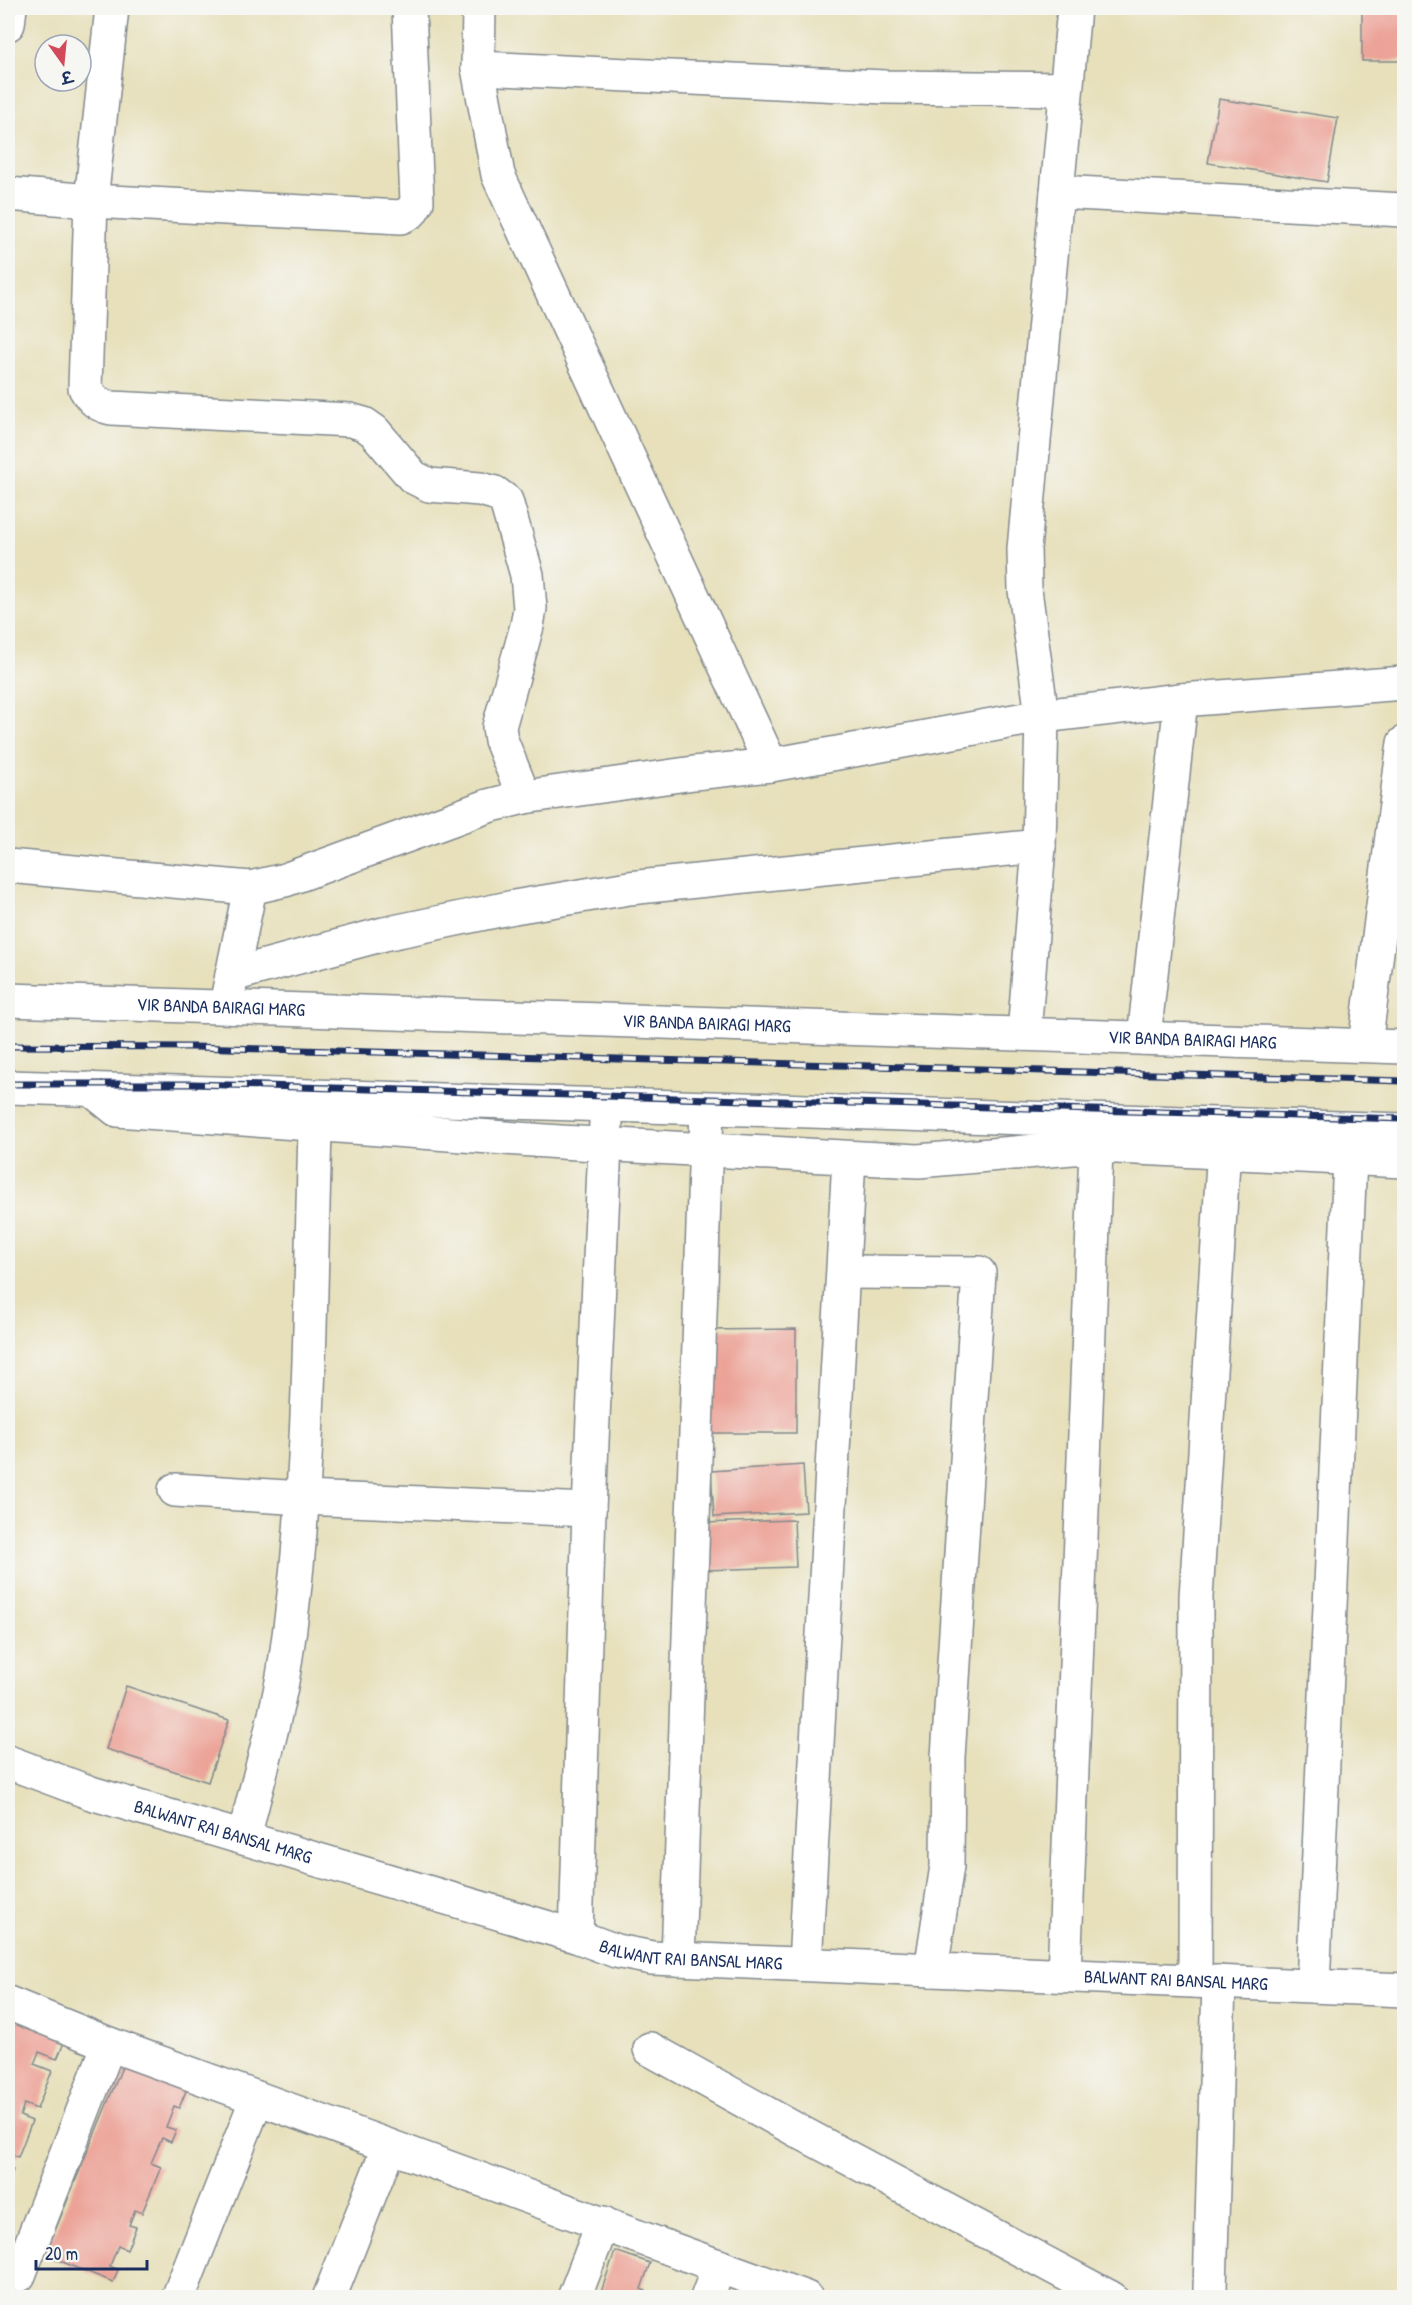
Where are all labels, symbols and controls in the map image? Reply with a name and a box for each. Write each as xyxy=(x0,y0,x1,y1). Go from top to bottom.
north arrow xyxy=(33,33,93,93)
text: उ xyxy=(58,65,77,90)
street label: VIR BANDA BAIRAGI MARG xyxy=(136,991,306,1022)
street label: VIR BANDA BAIRAGI MARG xyxy=(622,1008,791,1038)
street label: VIR BANDA BAIRAGI MARG xyxy=(1108,1024,1277,1055)
street label: BALWANT RAI BANSAL MARG xyxy=(131,1793,315,1869)
street label: BALWANT RAI BANSAL MARG xyxy=(596,1933,783,1976)
street label: BALWANT RAI BANSAL MARG xyxy=(1084,1963,1269,1996)
scale bar xyxy=(36,2233,147,2271)
text: 20 m xyxy=(45,2241,78,2266)

